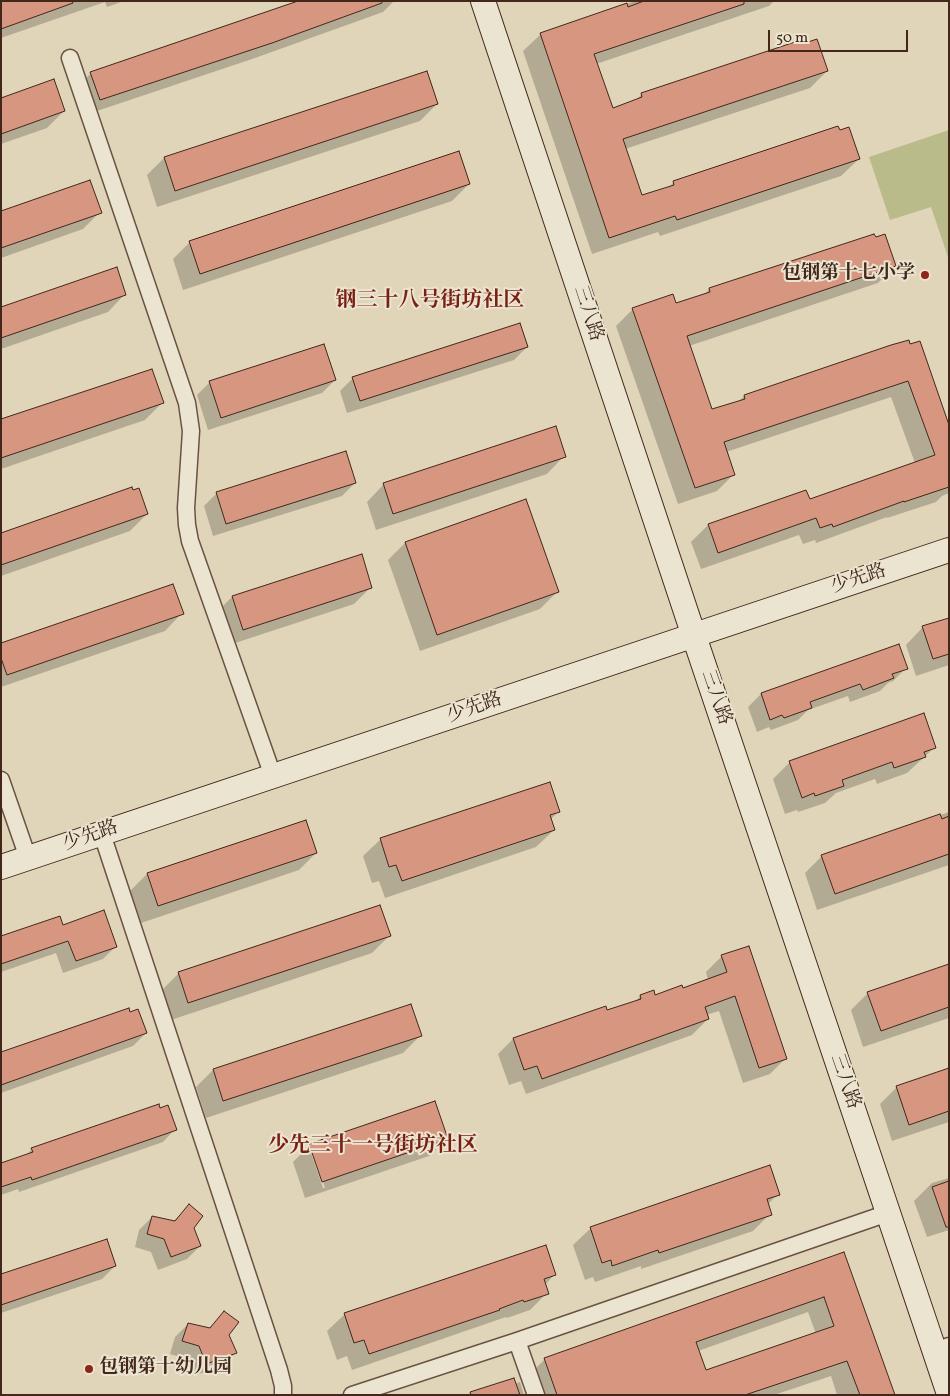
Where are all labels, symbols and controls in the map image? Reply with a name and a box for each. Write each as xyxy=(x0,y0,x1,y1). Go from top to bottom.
scale bar xyxy=(770,20,910,52)
text: 50 m xyxy=(776,28,808,49)
place label: 包钢第十七小学 xyxy=(782,264,915,286)
marker: 包钢第十七小学 xyxy=(919,269,931,281)
street label: 三八路 xyxy=(567,283,607,345)
district label: 钢三十八号街坊社区 xyxy=(336,289,524,315)
street label: 少先路 xyxy=(828,560,890,600)
street label: 三八路 xyxy=(695,667,735,729)
street label: 少先路 xyxy=(444,689,506,729)
street label: 少先路 xyxy=(60,817,122,857)
street label: 三八路 xyxy=(824,1051,864,1113)
district label: 少先三十一号街坊社区 xyxy=(268,1134,478,1160)
place label: 包钢第十幼儿园 xyxy=(99,1358,232,1380)
marker: 包钢第十幼儿园 xyxy=(83,1363,95,1375)

